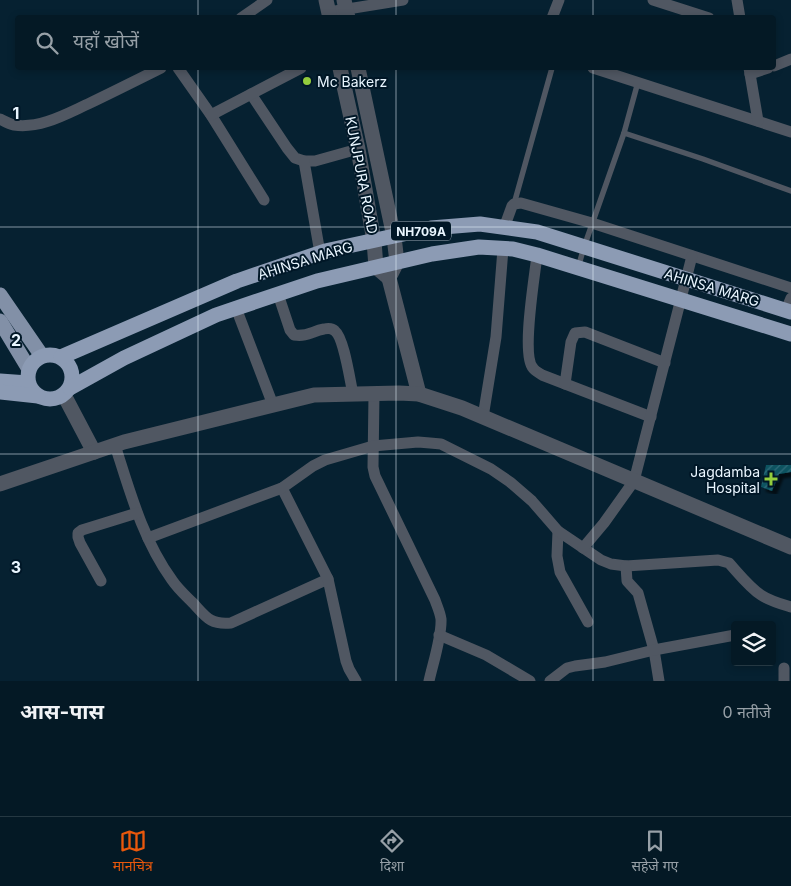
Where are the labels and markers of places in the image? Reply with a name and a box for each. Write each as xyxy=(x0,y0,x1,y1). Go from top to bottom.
place label: Mc Bakerz xyxy=(317,73,387,90)
marker: Mc Bakerz xyxy=(301,75,313,87)
place label: Jagdamba Hospital xyxy=(690,463,760,496)
marker: Jagdamba Hospital xyxy=(764,472,778,486)

